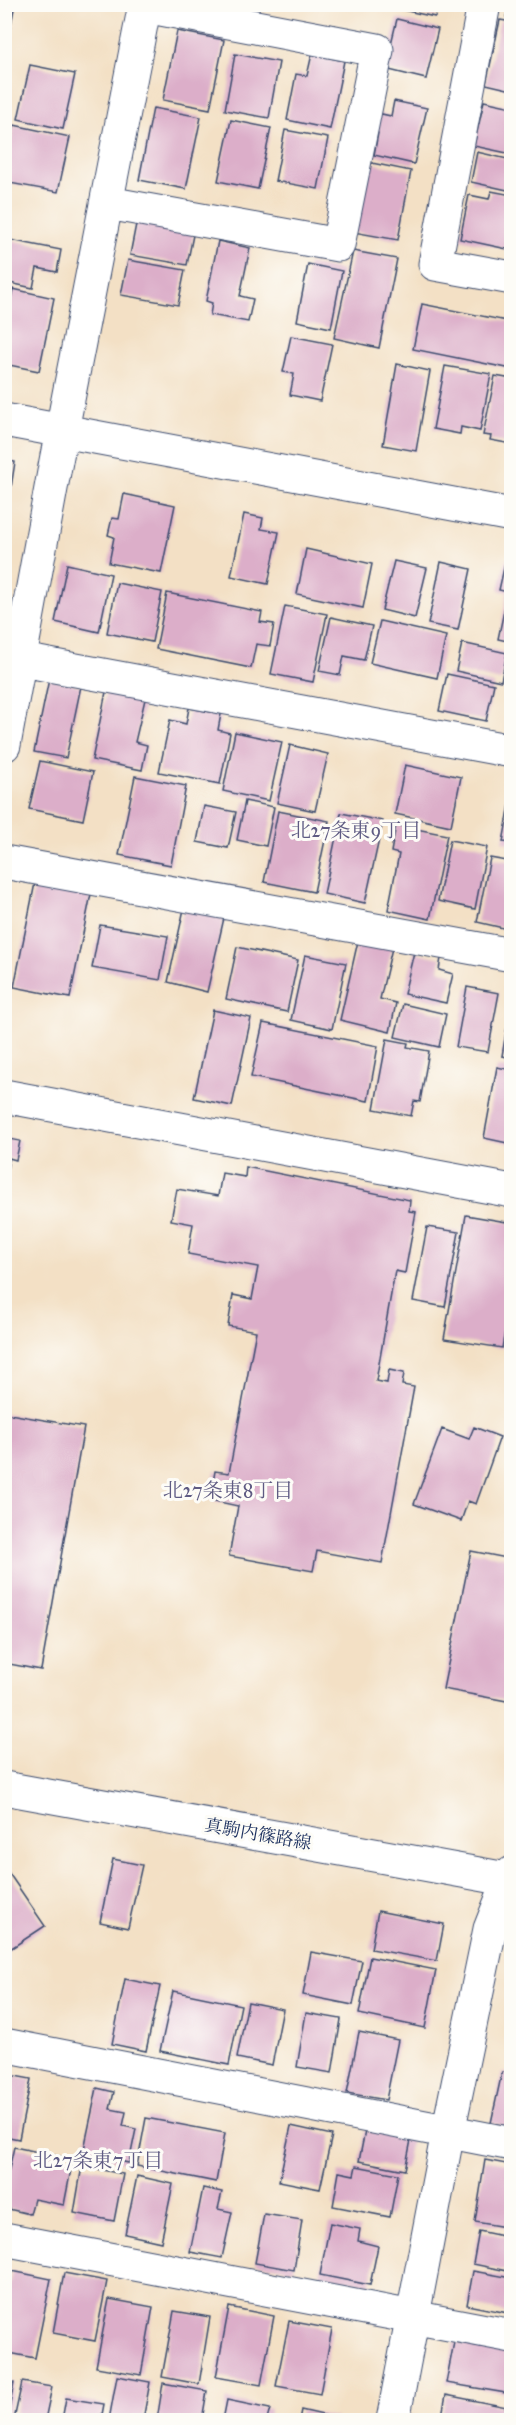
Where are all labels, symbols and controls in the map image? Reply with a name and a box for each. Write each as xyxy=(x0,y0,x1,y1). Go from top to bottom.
district label: 北27条東9丁目 xyxy=(291,818,421,842)
district label: 北27条東8丁目 xyxy=(163,1478,293,1502)
street label: 真駒内篠路線 xyxy=(203,1814,313,1854)
district label: 北27条東7丁目 xyxy=(33,2148,163,2172)

